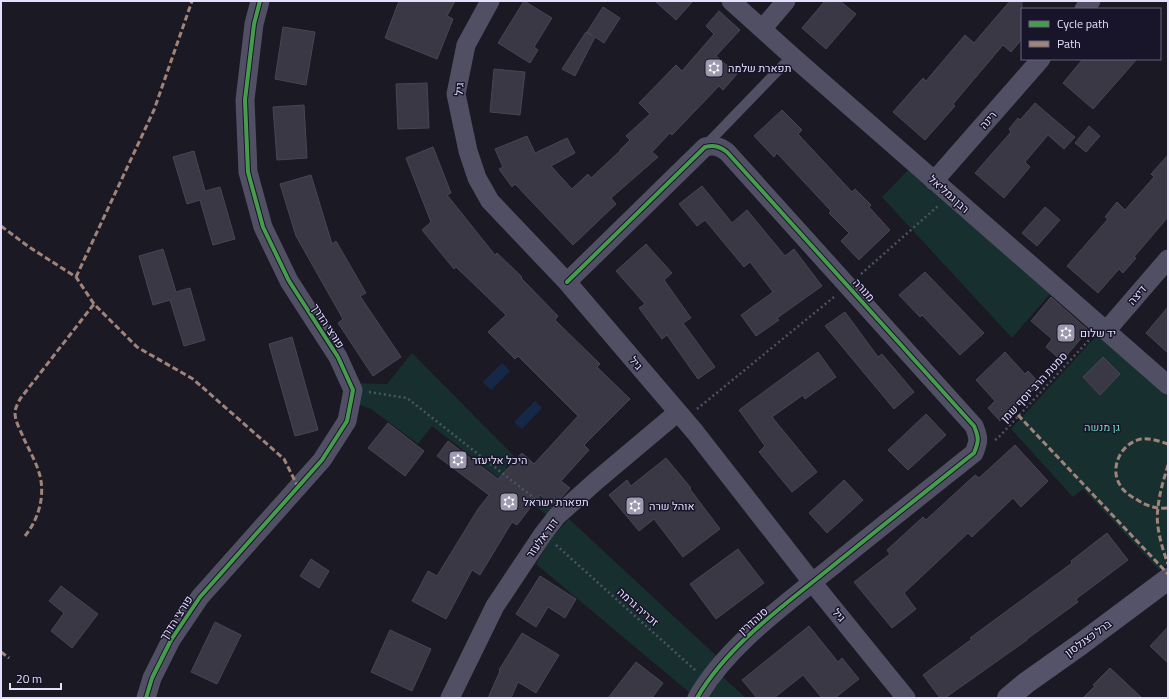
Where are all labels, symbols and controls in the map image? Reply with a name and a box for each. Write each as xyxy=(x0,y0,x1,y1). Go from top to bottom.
legend xyxy=(1021,8,1161,60)
text: Cycle path xyxy=(1057,14,1109,33)
text: Path xyxy=(1057,34,1081,53)
synagogue icon: תפארת שלמה xyxy=(703,57,725,79)
place label: תפארת שלמה xyxy=(728,60,791,76)
street label: גיל xyxy=(450,82,468,96)
street label: רינה xyxy=(976,108,1000,132)
street label: רבן גמליאל xyxy=(925,171,973,217)
street label: מנורה xyxy=(849,275,879,305)
street label: דיצה xyxy=(1124,281,1150,308)
street label: פורצי הדרך xyxy=(308,301,348,351)
synagogue icon: יד שלום xyxy=(1055,322,1077,344)
place label: יד שלום xyxy=(1080,325,1116,341)
street label: סמטת הרב יוסף שמן xyxy=(997,348,1071,426)
street label: גיל xyxy=(626,353,646,373)
park label: גן מנשה xyxy=(1084,419,1120,435)
synagogue icon: היכל אליעזר xyxy=(447,449,469,471)
place label: היכל אליעזר xyxy=(472,452,527,468)
synagogue icon: תפארת ישראל xyxy=(498,491,520,513)
place label: תפארת ישראל xyxy=(523,494,589,510)
synagogue icon: אוהל שרה xyxy=(624,495,646,517)
place label: אוהל שרה xyxy=(649,498,694,514)
street label: דוד אלעזר xyxy=(522,515,562,561)
street label: זכריה גרמה xyxy=(614,584,662,630)
street label: פורצי הדרך xyxy=(156,593,196,643)
street label: סנהדרין xyxy=(735,603,771,639)
street label: גיל xyxy=(829,605,849,625)
street label: ברל כצנלסון xyxy=(1061,615,1115,660)
scale bar xyxy=(10,665,61,691)
text: 20 m xyxy=(16,669,42,688)

